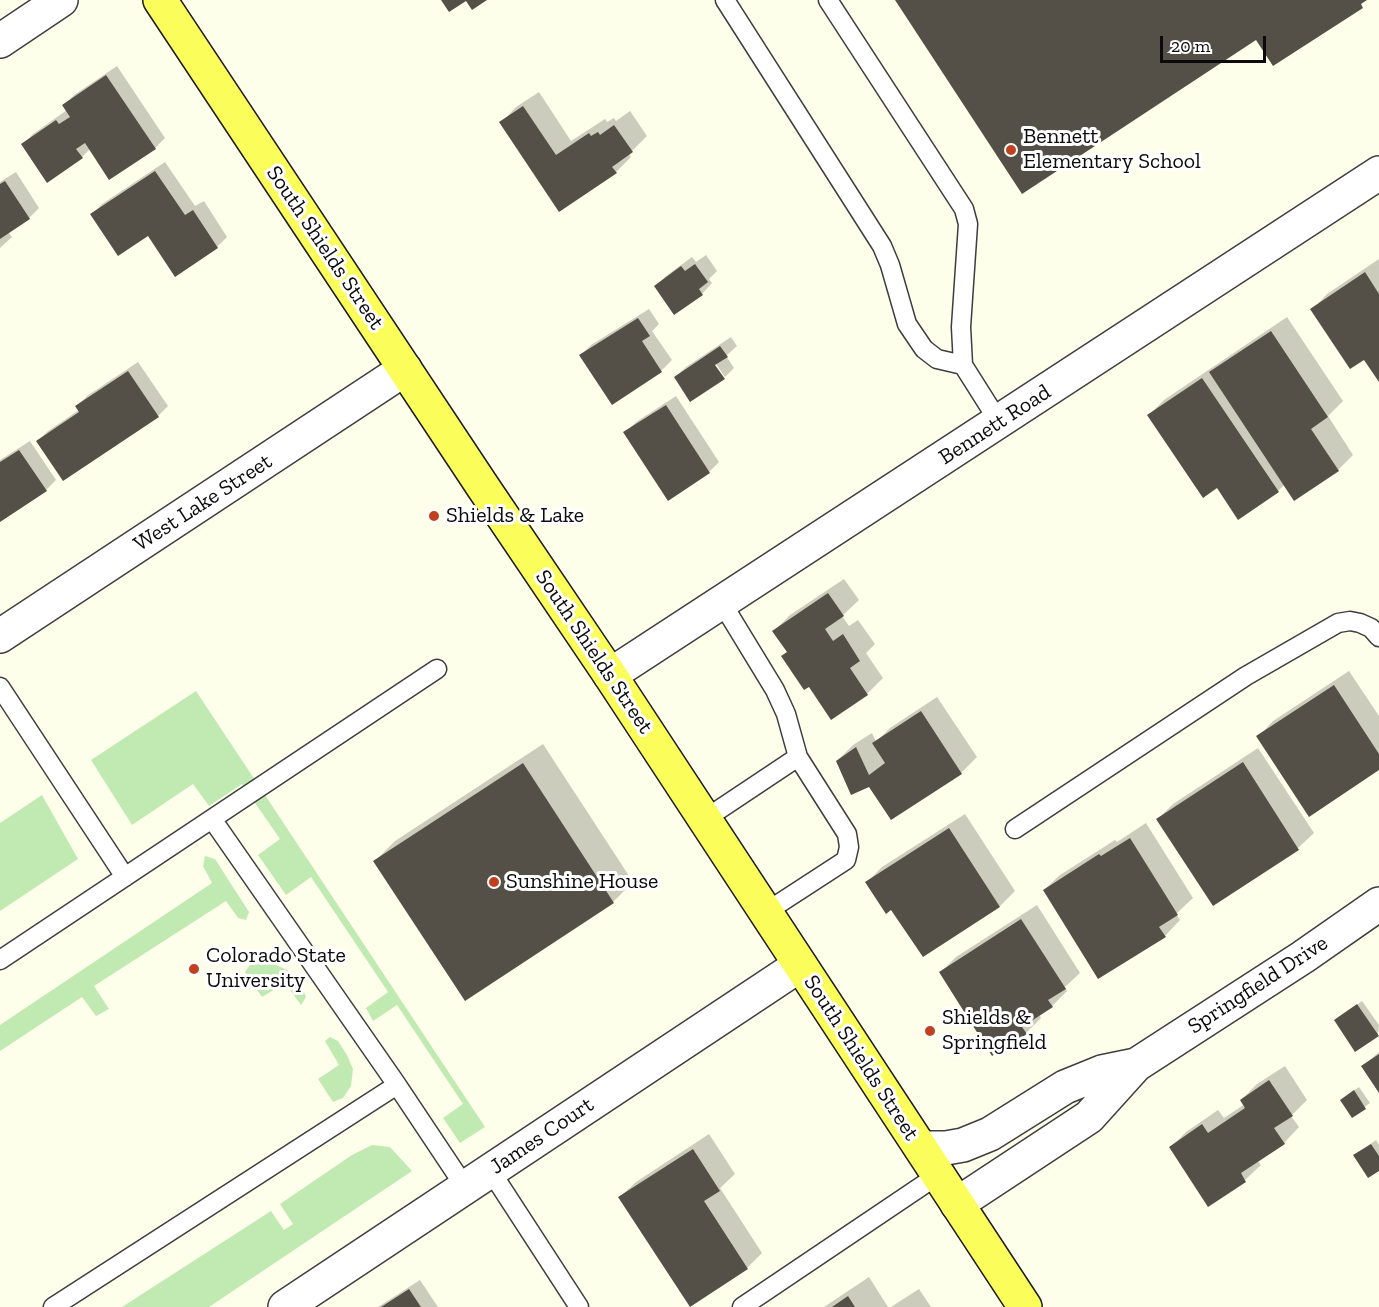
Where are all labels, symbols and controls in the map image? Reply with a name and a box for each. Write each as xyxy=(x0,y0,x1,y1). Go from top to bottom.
scale bar xyxy=(1163,24,1270,62)
text: 20 m xyxy=(1171,35,1210,57)
place label: Bennett Elementary School xyxy=(1023,124,1201,176)
marker: Bennett Elementary School xyxy=(1004,143,1018,157)
street label: South Shields Street xyxy=(260,161,390,335)
street label: Bennett Road xyxy=(934,379,1056,471)
street label: West Lake Street xyxy=(129,448,277,558)
place label: Shields & Lake xyxy=(446,503,584,529)
marker: Shields & Lake xyxy=(427,509,441,523)
street label: South Shields Street xyxy=(529,565,659,739)
place label: Sunshine House xyxy=(506,869,658,895)
marker: Sunshine House xyxy=(487,875,501,889)
street label: Springfield Drive xyxy=(1183,930,1333,1040)
place label: Colorado State University xyxy=(206,943,346,994)
marker: Colorado State University xyxy=(187,962,201,976)
street label: South Shields Street xyxy=(798,970,924,1146)
place label: Shields & Springfield xyxy=(942,1005,1047,1056)
marker: Shields & Springfield xyxy=(923,1024,937,1038)
street label: James Court xyxy=(485,1092,599,1180)

